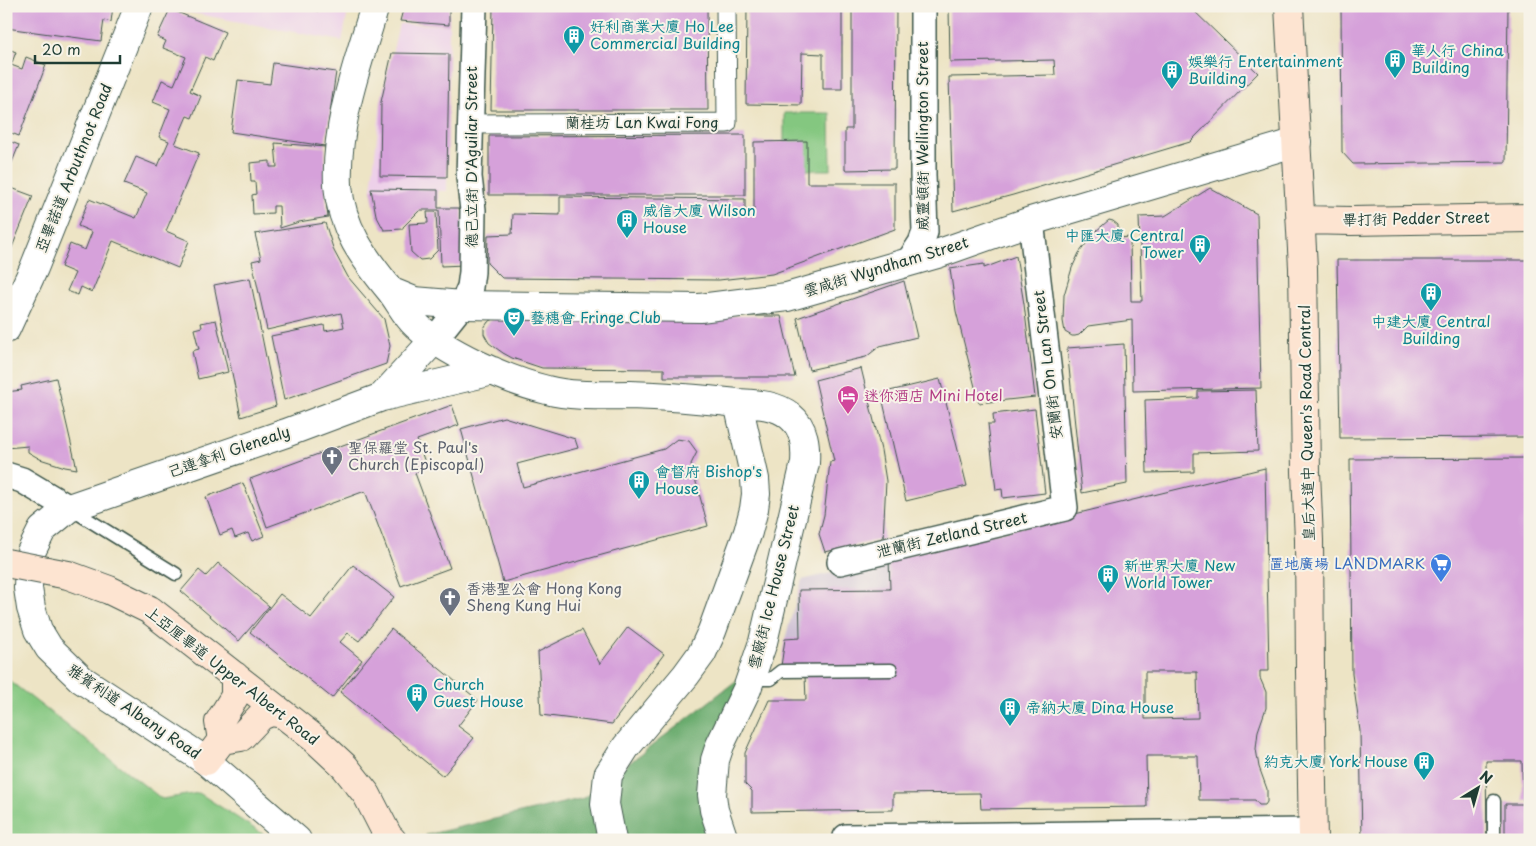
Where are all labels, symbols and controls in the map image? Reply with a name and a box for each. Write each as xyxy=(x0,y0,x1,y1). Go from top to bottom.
place label: 好利商業大廈 Ho Lee Commercial Building xyxy=(590,14,740,54)
building icon: 好利商業大廈 Ho Lee Commercial Building xyxy=(562,24,586,55)
scale bar xyxy=(35,32,120,64)
text: 20 m xyxy=(42,37,81,60)
place label: 華人行 China Building xyxy=(1411,38,1504,78)
street label: 威靈頓街 Wellington Street xyxy=(910,41,933,231)
building icon: 華人行 China Building xyxy=(1383,48,1407,79)
place label: 娛樂行 Entertainment Building xyxy=(1188,49,1342,89)
building icon: 娛樂行 Entertainment Building xyxy=(1160,59,1184,90)
street label: 德己立街 D'Aguilar Street xyxy=(459,66,482,248)
street label: 亞畢諾道 Arbuthnot Road xyxy=(28,80,117,255)
street label: 蘭桂坊 Lan Kwai Fong xyxy=(565,110,719,133)
place label: 威信大廈 Wilson House xyxy=(643,198,756,238)
street label: 畢打街 Pedder Street xyxy=(1342,205,1490,230)
building icon: 威信大廈 Wilson House xyxy=(615,208,639,239)
place label: 中匯大廈 Central Tower xyxy=(1065,223,1184,263)
street label: 雲咸街 Wyndham Street xyxy=(800,230,971,302)
building icon: 中匯大廈 Central Tower xyxy=(1188,233,1212,264)
building icon: 中建大廈 Central Building xyxy=(1419,281,1443,312)
street label: 安蘭街 On Lan Street xyxy=(1026,289,1067,441)
place label: 藝穗會 Fringe Club xyxy=(530,305,661,328)
street label: 皇后大道中 Queen's Road Central xyxy=(1292,305,1319,541)
theatre icon: 藝穗會 Fringe Club xyxy=(502,306,526,337)
place label: 中建大廈 Central Building xyxy=(1371,309,1491,349)
place label: 迷你酒店 Mini Hotel xyxy=(864,383,1003,406)
hotel icon: 迷你酒店 Mini Hotel xyxy=(836,384,860,415)
street label: 己連拿利 Glenealy xyxy=(164,419,293,482)
place label: 聖保羅堂 St. Paul's Church (Episcopal) xyxy=(348,435,484,475)
church icon: 聖保羅堂 St. Paul's Church (Episcopal) xyxy=(320,445,344,476)
place label: 會督府 Bishop's House xyxy=(655,459,762,499)
building icon: 會督府 Bishop's House xyxy=(627,469,651,500)
street label: 雪廠街 Ice House Street xyxy=(741,502,804,671)
street label: 泄蘭街 Zetland Street xyxy=(874,505,1029,562)
place label: 置地廣場 LANDMARK xyxy=(1269,551,1425,574)
supermarket icon: 置地廣場 LANDMARK xyxy=(1429,552,1453,583)
place label: 新世界大廈 New World Tower xyxy=(1124,553,1236,593)
building icon: 新世界大廈 New World Tower xyxy=(1096,563,1120,594)
place label: 香港聖公會 Hong Kong Sheng Kung Hui xyxy=(466,576,622,616)
church icon: 香港聖公會 Hong Kong Sheng Kung Hui xyxy=(438,586,462,617)
street label: 上亞厘畢道 Upper Albert Road xyxy=(141,600,325,750)
street label: 雅賓利道 Albany Road xyxy=(63,657,206,764)
place label: Church Guest House xyxy=(433,672,524,712)
building icon: Church Guest House xyxy=(405,682,429,713)
place label: 帝納大廈 Dina House xyxy=(1026,695,1174,718)
building icon: 帝納大廈 Dina House xyxy=(998,696,1022,727)
place label: 約克大廈 York House xyxy=(1264,749,1408,772)
building icon: 約克大廈 York House xyxy=(1412,750,1436,781)
north arrow xyxy=(1454,764,1504,814)
text: N xyxy=(1475,765,1497,789)

